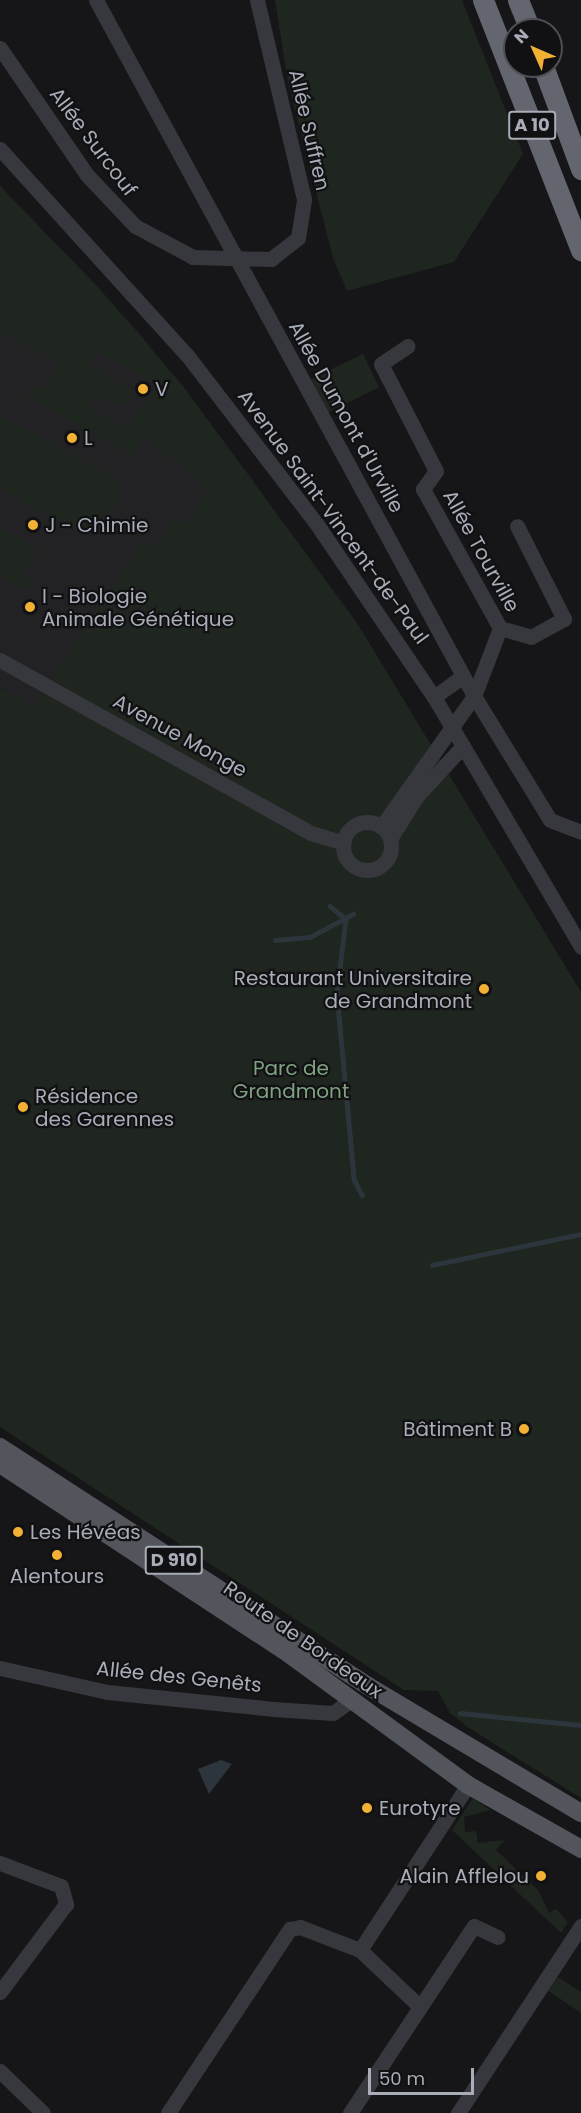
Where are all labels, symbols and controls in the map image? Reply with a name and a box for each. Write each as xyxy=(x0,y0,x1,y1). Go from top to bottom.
north arrow xyxy=(503,18,563,78)
text: N xyxy=(509,24,534,49)
street label: Allée Suffren xyxy=(283,67,335,193)
street label: Allée Surcouf xyxy=(44,83,142,201)
road number: A 10 xyxy=(508,110,556,140)
street label: Allée Dumont d'Urville xyxy=(283,317,409,517)
place label: V xyxy=(155,377,169,401)
marker: V xyxy=(136,382,150,396)
street label: Avenue Saint-Vincent-de-Paul xyxy=(233,385,433,649)
place label: L xyxy=(84,426,93,450)
marker: L xyxy=(65,431,79,445)
street label: Allée Tourville xyxy=(438,486,524,616)
place label: J - Chimie xyxy=(45,513,148,537)
marker: J - Chimie xyxy=(26,518,40,532)
place label: I - Biologie Animale Génétique xyxy=(42,584,234,631)
marker: I - Biologie Animale Génétique xyxy=(23,600,37,614)
street label: Avenue Monge xyxy=(109,689,251,783)
place label: Restaurant Universitaire de Grandmont xyxy=(234,966,472,1013)
marker: Restaurant Universitaire de Grandmont xyxy=(477,982,491,996)
park label: Parc de Grandmont xyxy=(233,1056,349,1103)
place label: Résidence des Garennes xyxy=(35,1084,174,1131)
marker: Résidence des Garennes xyxy=(16,1100,30,1114)
place label: Bâtiment B xyxy=(403,1417,512,1441)
marker: Bâtiment B xyxy=(517,1422,531,1436)
place label: Les Hévéas xyxy=(30,1520,141,1544)
marker: Les Hévéas xyxy=(11,1525,25,1539)
road number: D 910 xyxy=(144,1545,204,1575)
marker: Alentours xyxy=(50,1548,64,1562)
place label: Alentours xyxy=(10,1564,104,1588)
street label: Route de Bordeaux xyxy=(219,1576,387,1704)
street label: Allée des Genêts xyxy=(95,1656,263,1698)
place label: Eurotyre xyxy=(379,1796,461,1820)
marker: Eurotyre xyxy=(360,1801,374,1815)
place label: Alain Afflelou xyxy=(400,1864,529,1888)
marker: Alain Afflelou xyxy=(534,1869,548,1883)
scale bar xyxy=(371,2056,478,2094)
text: 50 m xyxy=(379,2066,425,2091)

